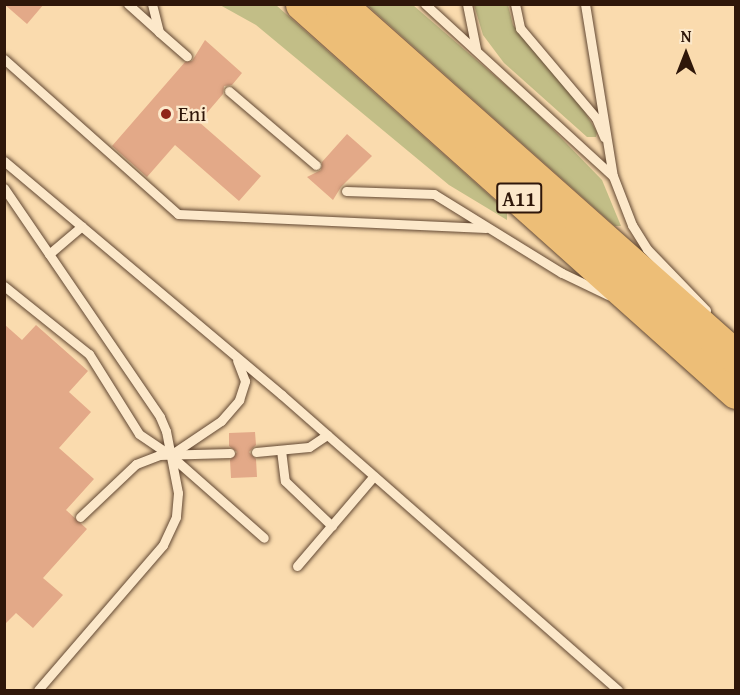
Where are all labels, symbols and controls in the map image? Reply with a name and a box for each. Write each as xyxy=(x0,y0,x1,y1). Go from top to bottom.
north arrow xyxy=(656,24,716,84)
text: N xyxy=(681,24,691,48)
place label: Eni xyxy=(178,101,206,127)
marker: Eni xyxy=(159,107,173,121)
road number: A11 xyxy=(495,181,543,215)

